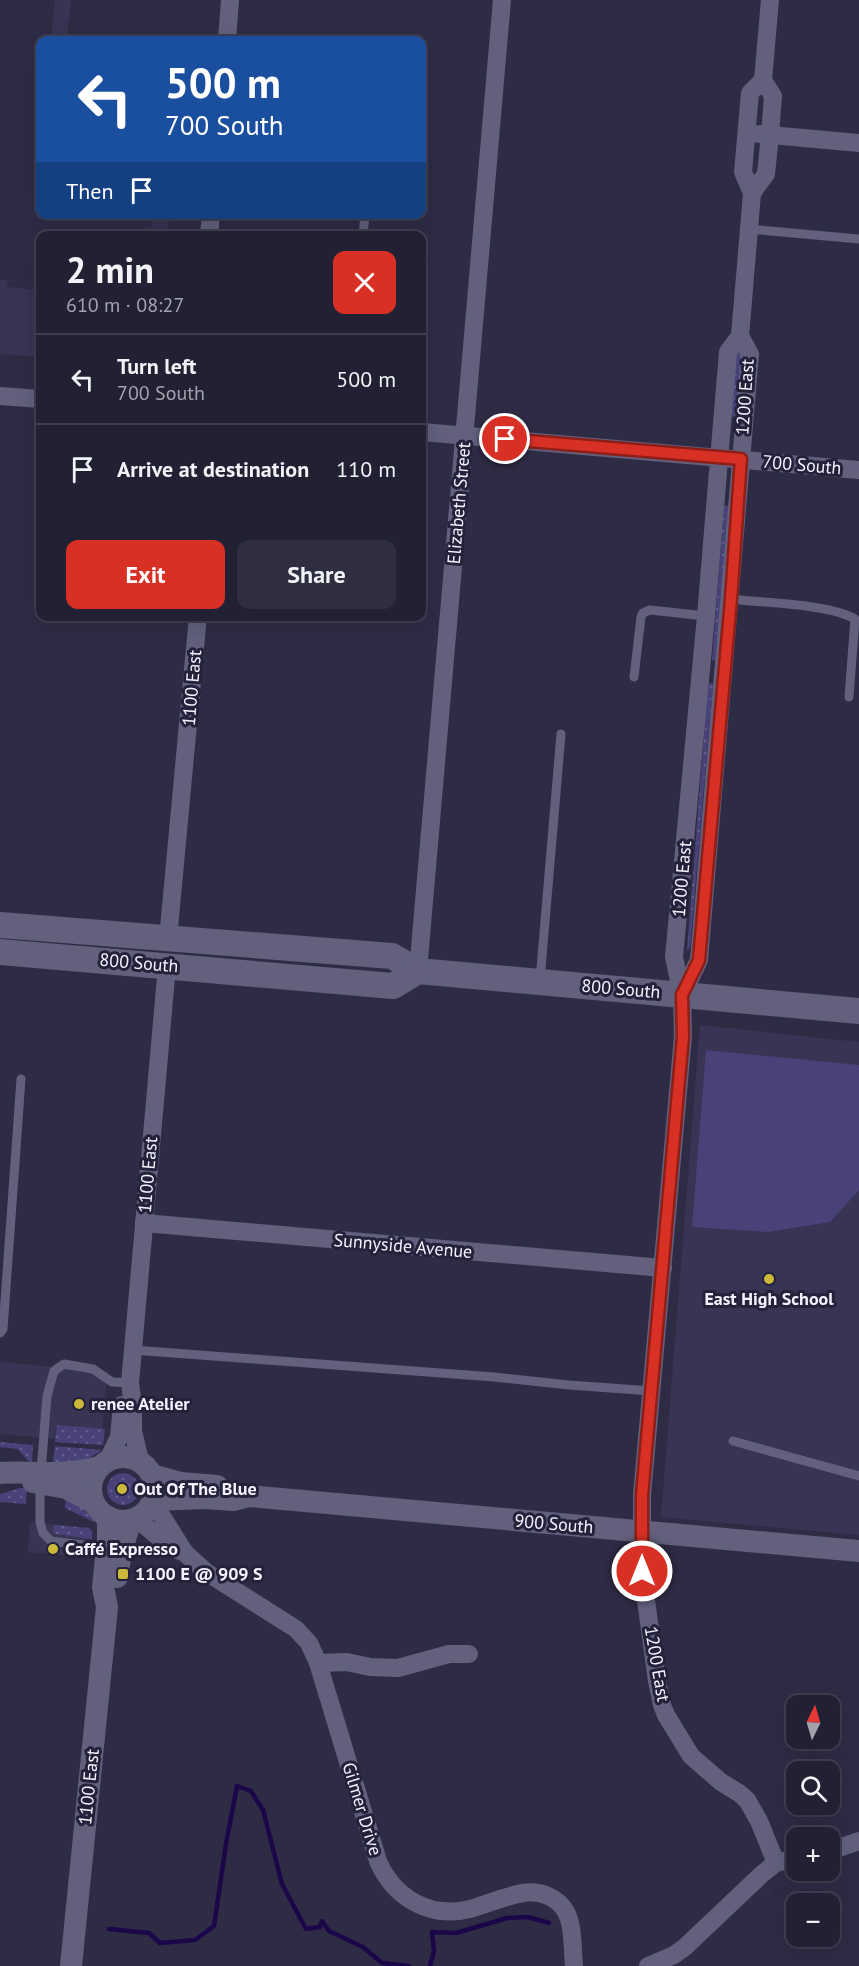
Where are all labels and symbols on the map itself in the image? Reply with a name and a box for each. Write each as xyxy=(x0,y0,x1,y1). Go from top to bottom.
street label: 1200 East xyxy=(730,358,759,436)
pin xyxy=(479,413,530,464)
street label: Elizabeth Street xyxy=(442,441,475,565)
street label: 700 South xyxy=(762,450,842,479)
street label: 1100 East xyxy=(177,649,206,727)
street label: 1200 East xyxy=(667,840,696,918)
street label: 800 South xyxy=(99,948,179,977)
street label: 800 South xyxy=(581,974,661,1003)
street label: 1100 East xyxy=(133,1136,162,1214)
street label: Sunnyside Avenue xyxy=(333,1228,473,1263)
marker: East High School xyxy=(762,1272,776,1286)
place label: East High School xyxy=(704,1287,834,1310)
place label: renee Atelier xyxy=(91,1392,190,1415)
marker: renee Atelier xyxy=(72,1397,86,1411)
place label: Out Of The Blue xyxy=(134,1477,257,1500)
marker: Out Of The Blue xyxy=(115,1482,129,1496)
street label: 900 South xyxy=(514,1509,594,1538)
place label: Caffé Expresso xyxy=(65,1537,178,1560)
position arrow xyxy=(610,1539,674,1603)
marker: Caffé Expresso xyxy=(46,1542,60,1556)
place label: 1100 E @ 909 S xyxy=(135,1562,263,1585)
marker: 1100 E @ 909 S xyxy=(116,1567,130,1581)
street label: 1200 East xyxy=(640,1624,675,1703)
north arrow xyxy=(786,1695,840,1749)
street label: 1100 East xyxy=(73,1748,104,1826)
street label: Gilmer Drive xyxy=(337,1760,388,1858)

